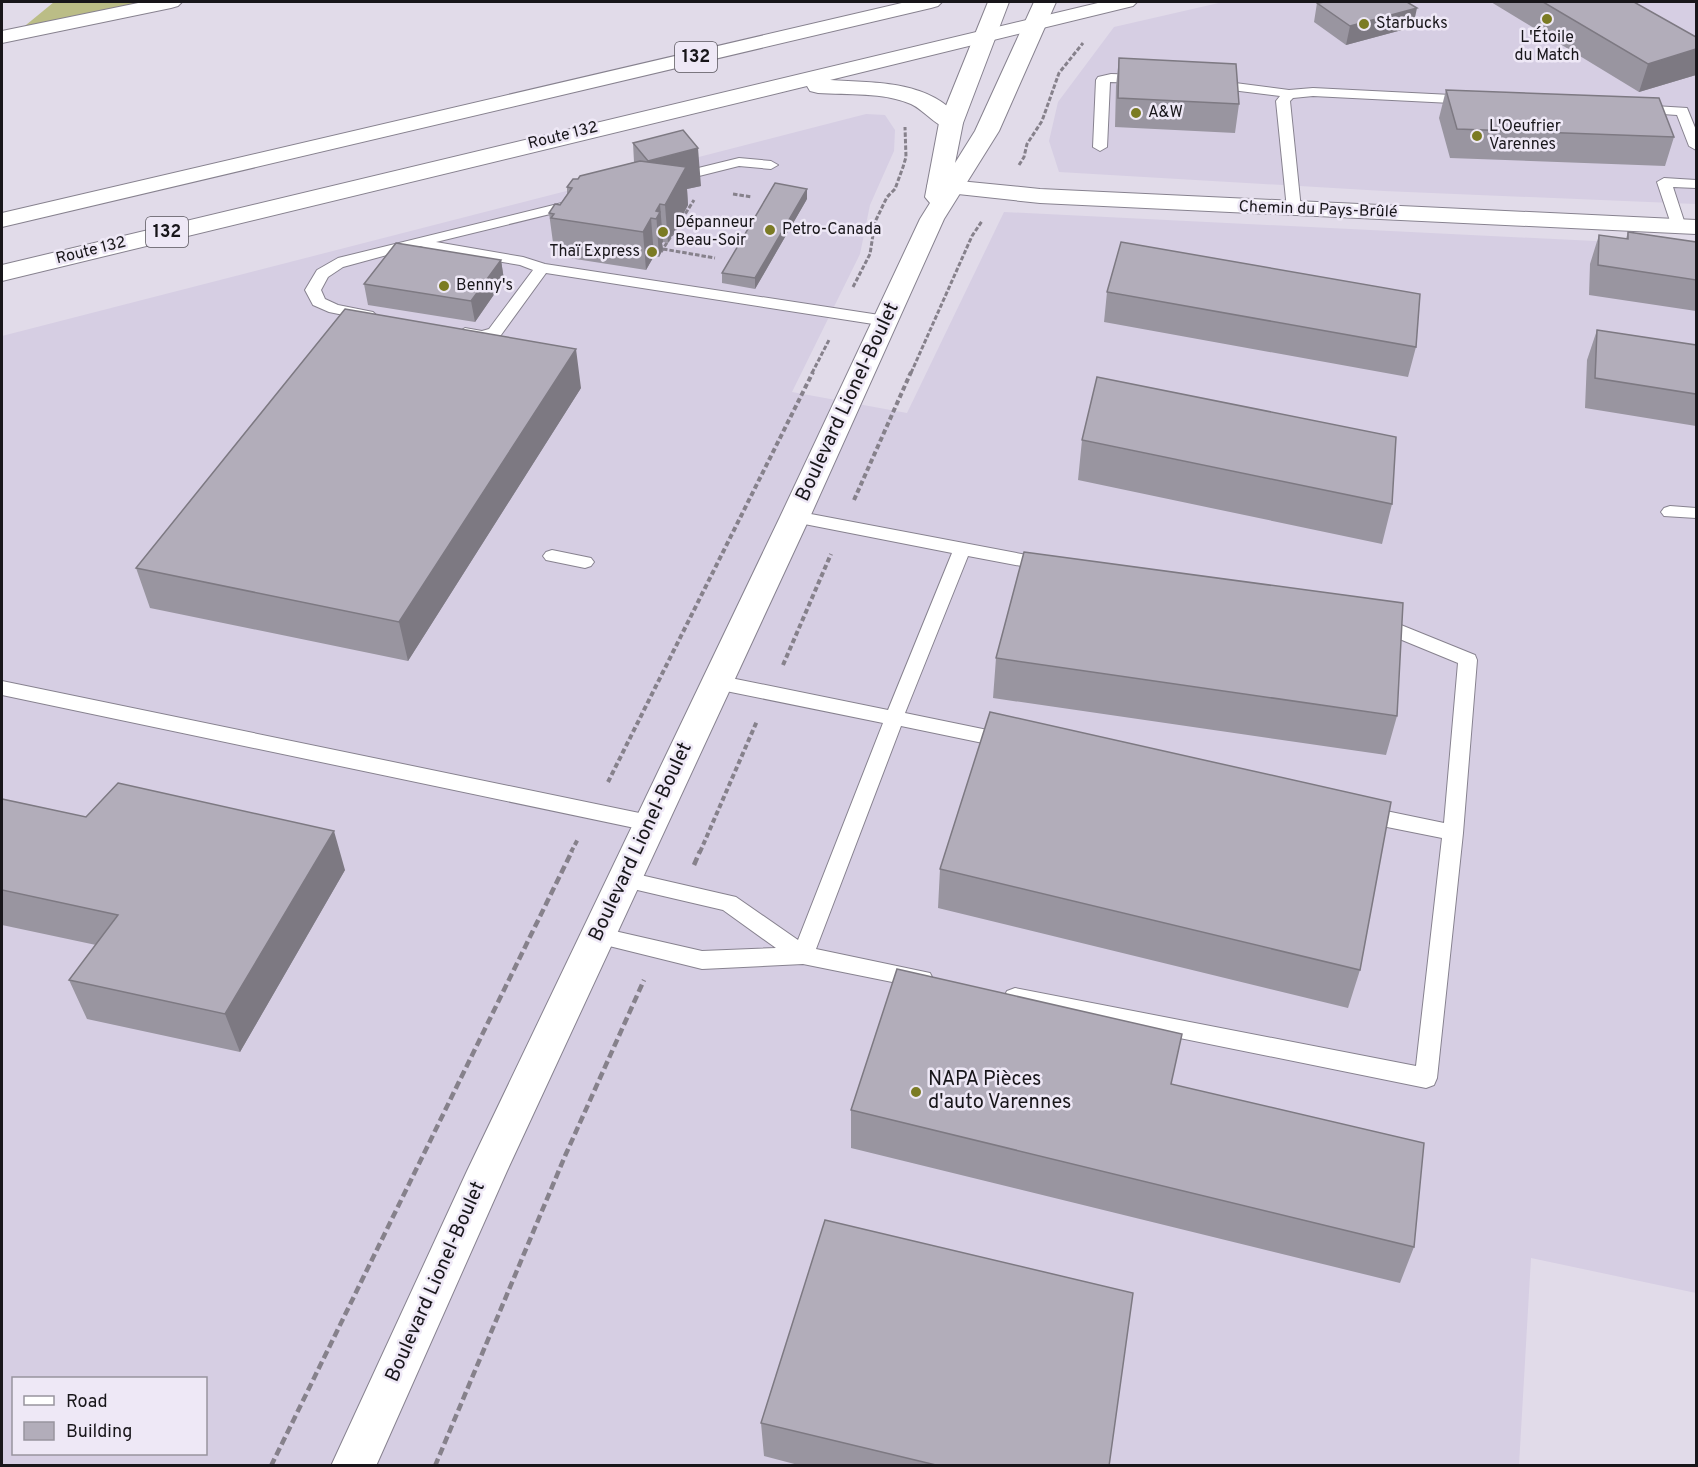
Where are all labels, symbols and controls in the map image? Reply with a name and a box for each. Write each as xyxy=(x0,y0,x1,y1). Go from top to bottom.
marker: L'Étoile du Match xyxy=(1540,12,1554,26)
place label: Starbucks xyxy=(1376,14,1448,34)
marker: Starbucks xyxy=(1357,17,1371,31)
place label: L'Étoile du Match xyxy=(1514,26,1580,66)
road number: 132 xyxy=(675,42,717,72)
place label: A&W xyxy=(1148,103,1183,123)
marker: A&W xyxy=(1129,106,1143,120)
place label: L'Oeufrier Varennes xyxy=(1489,117,1561,155)
street label: Route 132 xyxy=(526,118,600,154)
marker: L'Oeufrier Varennes xyxy=(1470,129,1484,143)
street label: Chemin du Pays-Brûlé xyxy=(1238,197,1398,223)
place label: Dépanneur Beau-Soir xyxy=(675,213,755,251)
road number: 132 xyxy=(146,217,188,247)
place label: Petro-Canada xyxy=(782,220,881,240)
marker: Petro-Canada xyxy=(763,223,777,237)
marker: Dépanneur Beau-Soir xyxy=(656,225,670,239)
street label: Route 132 xyxy=(54,233,128,269)
place label: Thaï Express xyxy=(549,242,640,262)
marker: Thaï Express xyxy=(645,245,659,259)
place label: Benny's xyxy=(456,276,513,296)
marker: Benny's xyxy=(437,279,451,293)
street label: Boulevard Lionel-Boulet xyxy=(790,298,906,506)
street label: Boulevard Lionel-Boulet xyxy=(583,738,699,946)
place label: NAPA Pièces d'auto Varennes xyxy=(928,1067,1071,1116)
marker: NAPA Pièces d'auto Varennes xyxy=(909,1085,923,1099)
street label: Boulevard Lionel-Boulet xyxy=(380,1178,492,1386)
legend xyxy=(12,1377,207,1455)
text: Road xyxy=(66,1391,108,1414)
text: Building xyxy=(66,1421,132,1444)

